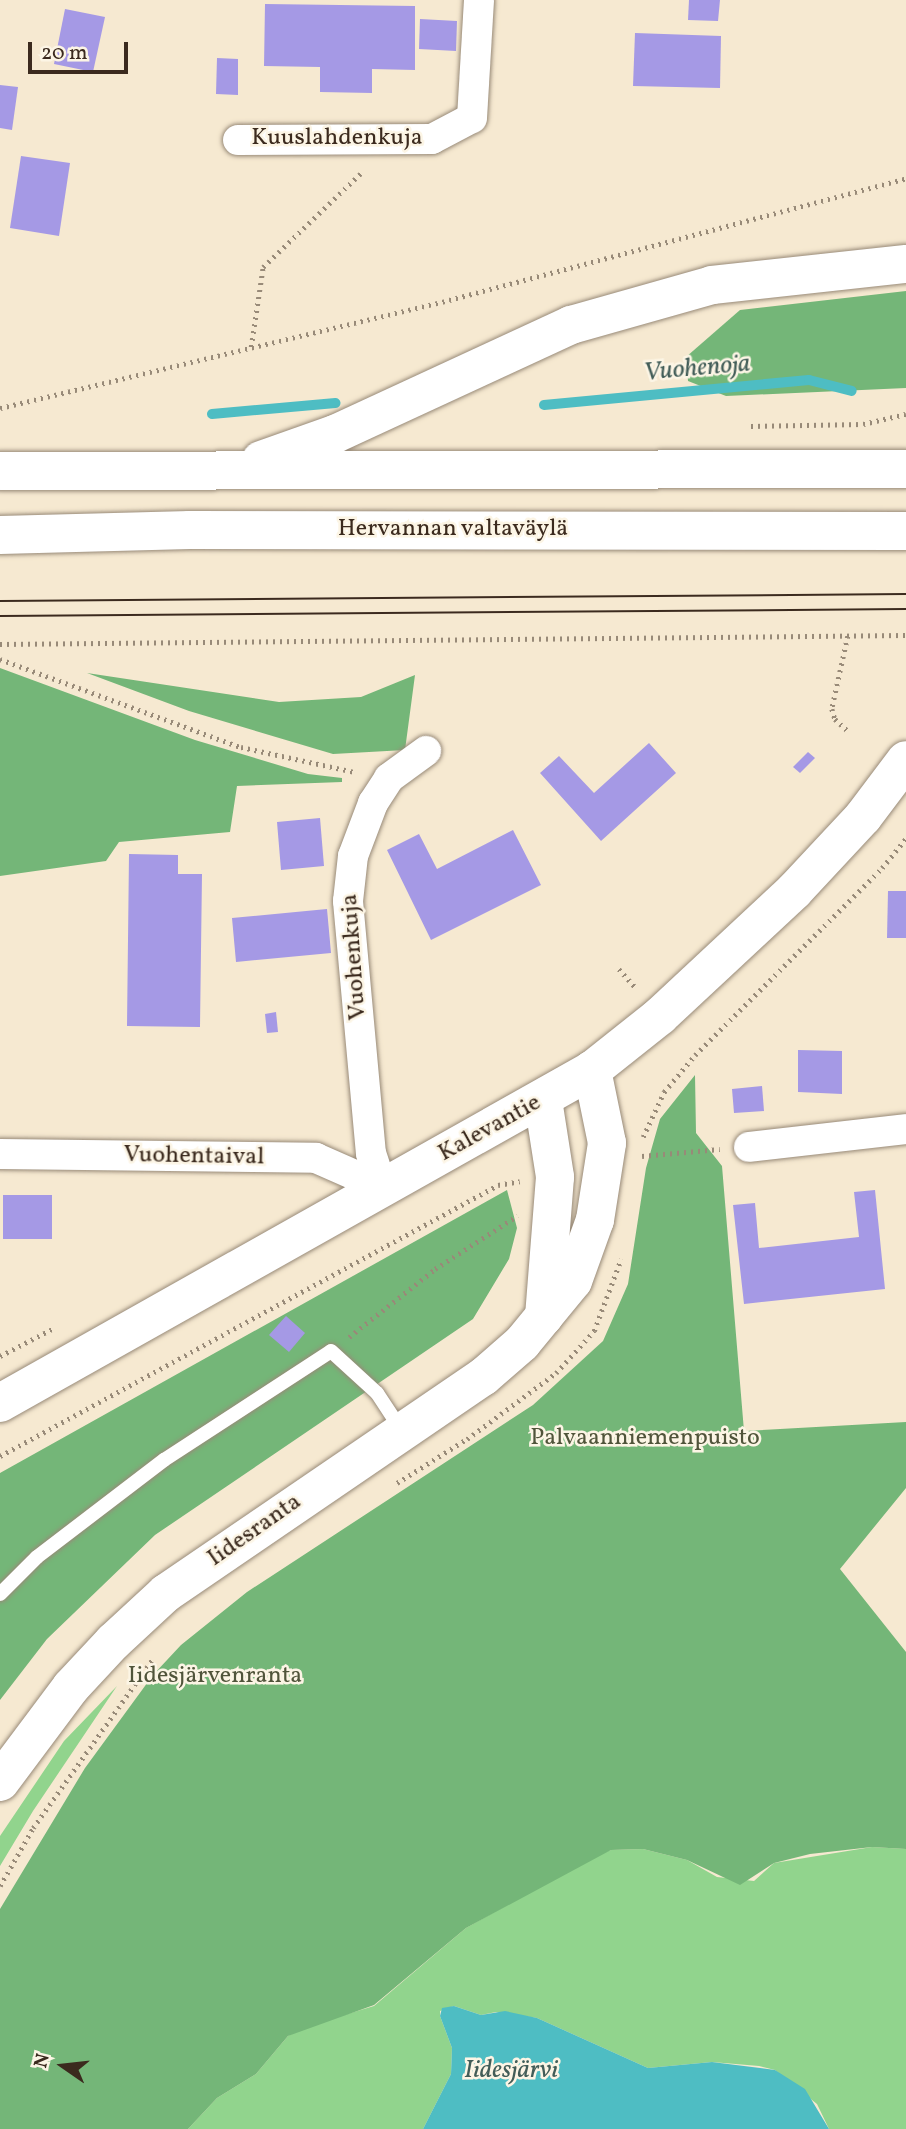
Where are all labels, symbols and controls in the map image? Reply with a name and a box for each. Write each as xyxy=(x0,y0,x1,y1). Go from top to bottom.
scale bar xyxy=(32,28,131,72)
text: 20 m xyxy=(41,39,87,68)
street label: Kuuslahdenkuja xyxy=(251,125,423,153)
water label: Vuohenoja xyxy=(642,349,752,389)
street label: Hervannan valtaväylä xyxy=(337,516,569,544)
street label: Vuohenkuja xyxy=(336,893,374,1021)
street label: Kalevantie xyxy=(434,1089,546,1169)
street label: Vuohentaival xyxy=(123,1141,265,1173)
park label: Palvaanniemenpuisto xyxy=(530,1425,760,1453)
street label: Iidesranta xyxy=(203,1488,307,1574)
park label: Iidesjärvenranta xyxy=(128,1663,302,1691)
north arrow xyxy=(28,2031,98,2101)
text: N xyxy=(28,2051,57,2071)
water label: Iidesjärvi xyxy=(464,2055,558,2087)

